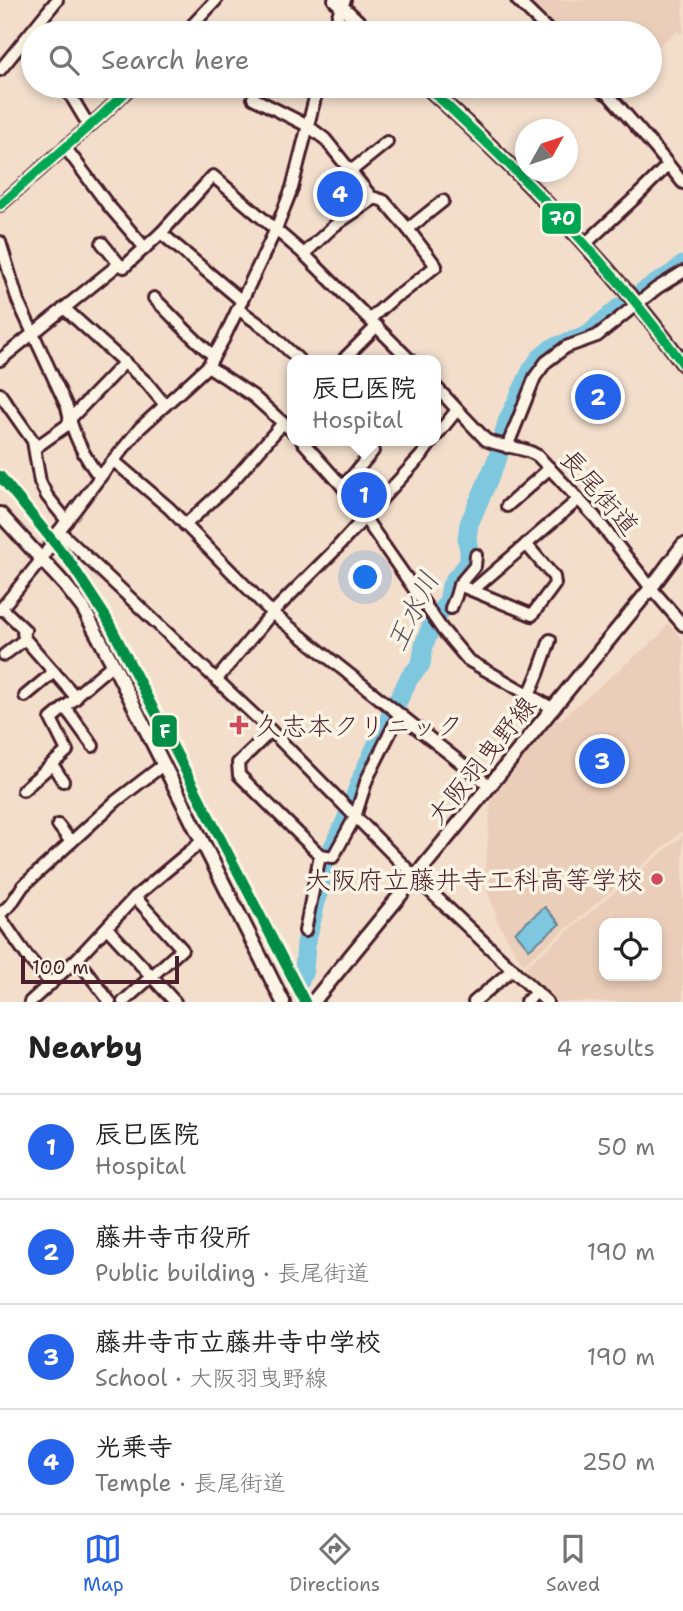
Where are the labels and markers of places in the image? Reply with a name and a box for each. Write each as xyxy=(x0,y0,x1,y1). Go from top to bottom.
pin: 4 xyxy=(317,168,363,220)
pin: 2 xyxy=(575,371,621,423)
pin: 1 xyxy=(341,469,387,521)
place label: 久志本クリニック xyxy=(255,708,463,743)
marker: 久志本クリニック xyxy=(229,715,249,735)
pin: 3 xyxy=(579,735,625,787)
place label: 大阪府立藤井寺工科高等学校 xyxy=(305,862,643,897)
marker: 大阪府立藤井寺工科高等学校 xyxy=(649,871,665,887)

